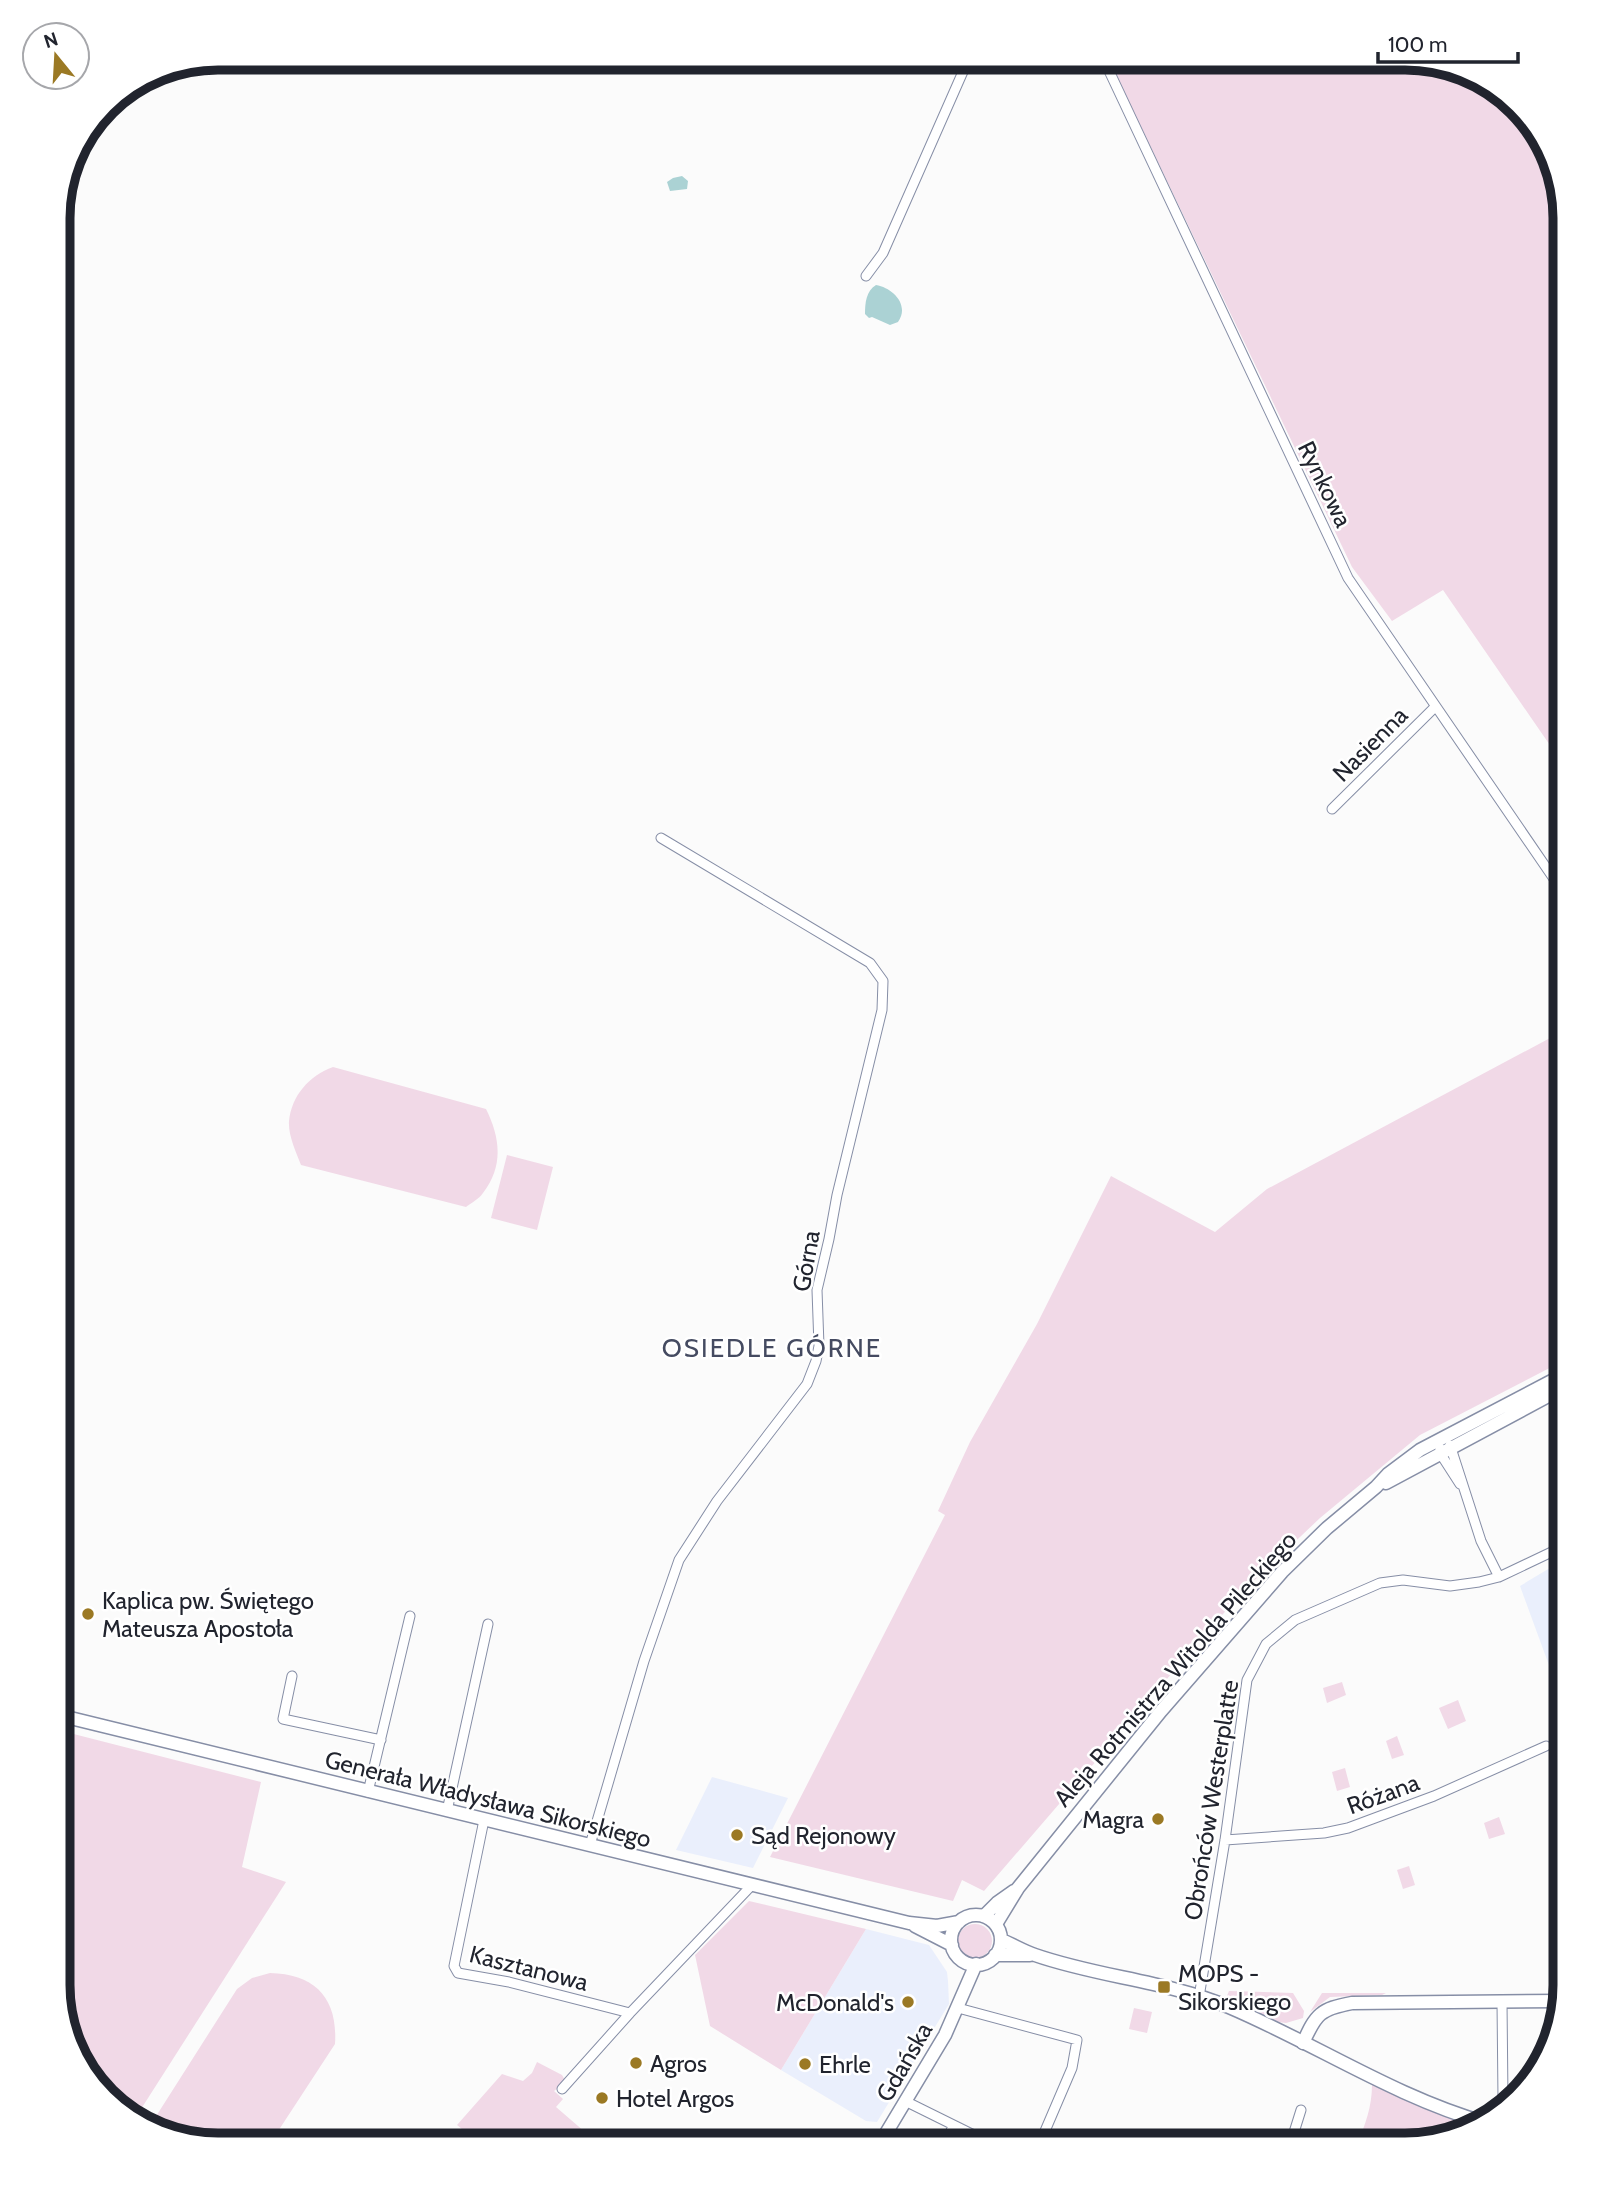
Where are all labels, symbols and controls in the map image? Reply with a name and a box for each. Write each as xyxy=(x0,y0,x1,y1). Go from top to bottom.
north arrow xyxy=(21,21,91,91)
scale bar xyxy=(1378,21,1518,65)
text: N xyxy=(41,27,61,53)
text: 100 m xyxy=(1388,32,1447,57)
street label: Rynkowa xyxy=(1292,436,1358,532)
street label: Nasienna xyxy=(1327,700,1414,787)
street label: Górna xyxy=(786,1228,826,1294)
district label: OSIEDLE GÓRNE xyxy=(662,1332,882,1364)
street label: Aleja Rotmistrza Witolda Pileckiego xyxy=(1048,1526,1302,1812)
place label: Kaplica pw. Świętego Mateusza Apostoła xyxy=(102,1586,314,1643)
marker: Kaplica pw. Świętego Mateusza Apostoła xyxy=(80,1606,96,1622)
street label: Obrońców Westerplatte xyxy=(1178,1678,1244,1922)
street label: Generała Władysława Sikorskiego xyxy=(322,1744,654,1854)
street label: Różana xyxy=(1343,1767,1424,1820)
place label: Magra xyxy=(1082,1805,1144,1834)
marker: Magra xyxy=(1150,1811,1166,1827)
place label: Sąd Rejonowy xyxy=(751,1821,896,1850)
marker: Sąd Rejonowy xyxy=(729,1827,745,1843)
street label: Kasztanowa xyxy=(467,1939,592,1997)
place label: MOPS - Sikorskiego xyxy=(1178,1959,1291,2016)
marker: MOPS - Sikorskiego xyxy=(1156,1979,1172,1995)
place label: McDonald's xyxy=(776,1988,894,2017)
marker: McDonald's xyxy=(900,1994,916,2010)
street label: Gdańska xyxy=(870,2017,938,2107)
place label: Agros xyxy=(650,2049,707,2078)
place label: Ehrle xyxy=(819,2050,871,2079)
marker: Agros xyxy=(628,2055,644,2071)
marker: Ehrle xyxy=(797,2056,813,2072)
place label: Hotel Argos xyxy=(616,2084,734,2113)
marker: Hotel Argos xyxy=(594,2090,610,2106)

